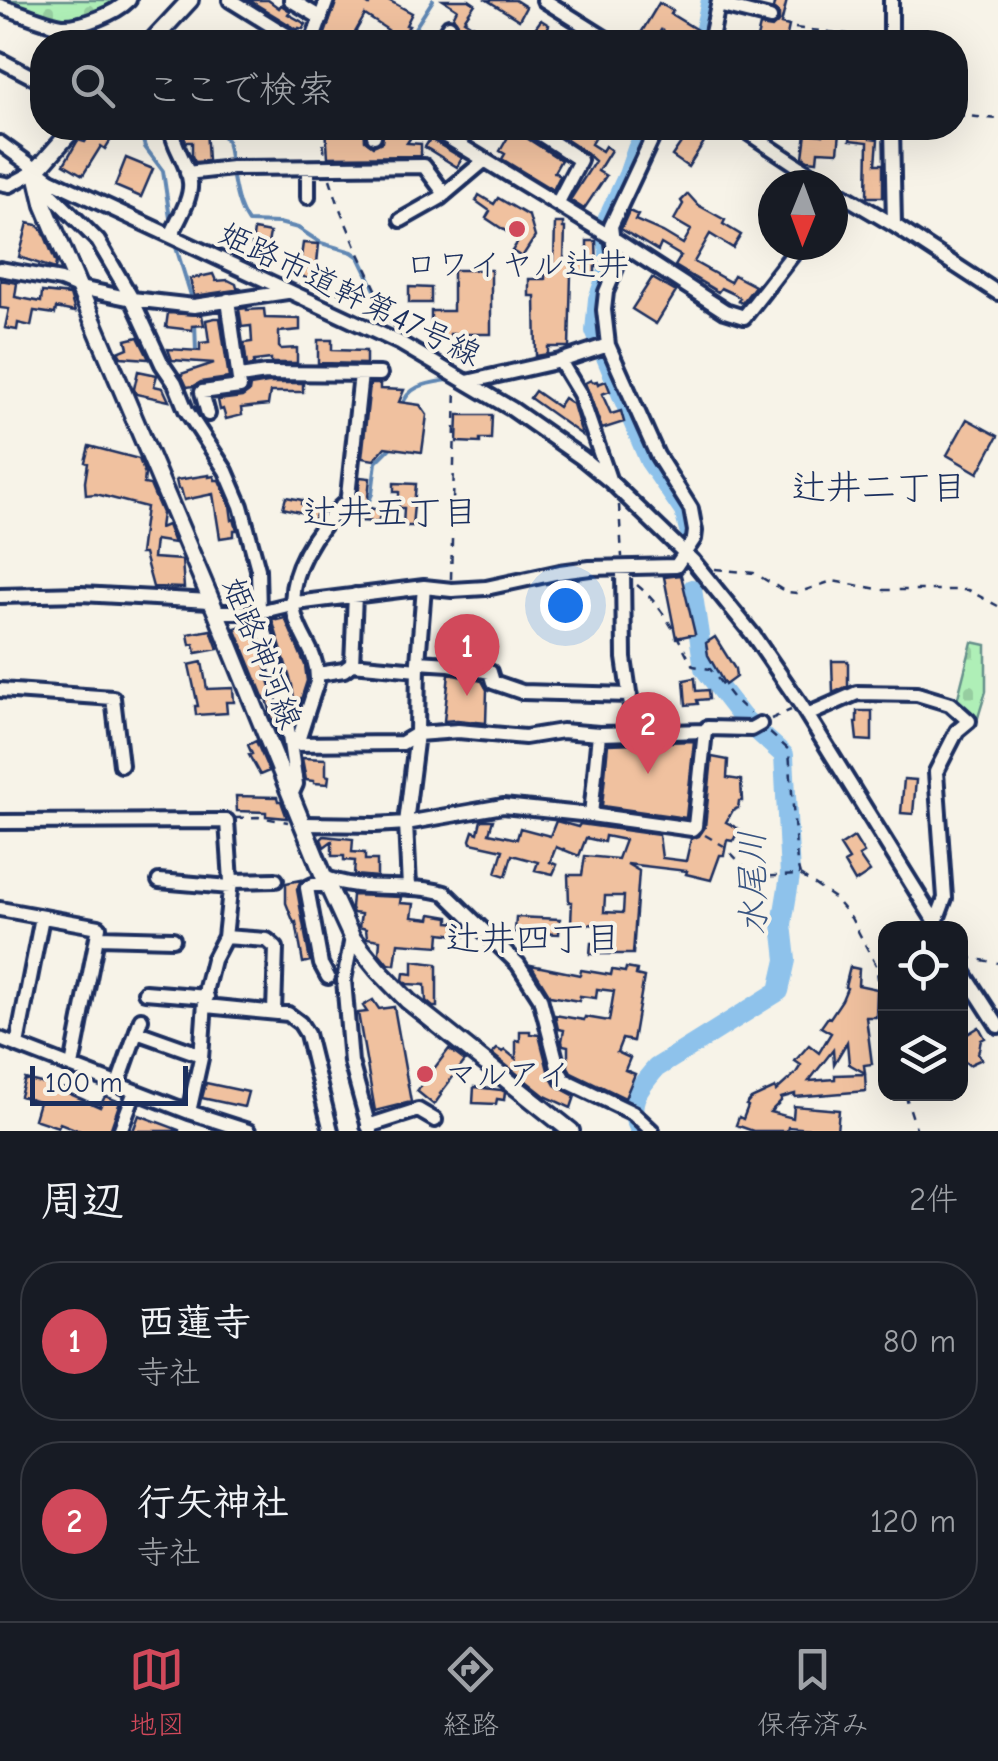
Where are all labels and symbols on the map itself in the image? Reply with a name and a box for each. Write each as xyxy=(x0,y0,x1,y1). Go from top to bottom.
north arrow xyxy=(758,170,848,260)
street label: 姫路市道幹第47号線 xyxy=(213,215,487,373)
marker: ロワイヤル辻井 xyxy=(506,218,528,240)
place label: ロワイヤル辻井 xyxy=(405,246,629,283)
district label: 辻井二丁目 xyxy=(791,467,967,508)
district label: 辻井五丁目 xyxy=(302,492,478,533)
street label: 姫路神河線 xyxy=(215,572,309,734)
your location xyxy=(540,580,591,631)
pin: 1 xyxy=(434,614,500,696)
pin: 2 xyxy=(616,692,680,774)
water label: 水尾川 xyxy=(732,830,774,936)
district label: 辻井四丁目 xyxy=(445,918,621,959)
place label: マルアイ xyxy=(445,1056,570,1093)
scale bar xyxy=(30,1061,188,1106)
marker: マルアイ xyxy=(414,1063,436,1085)

